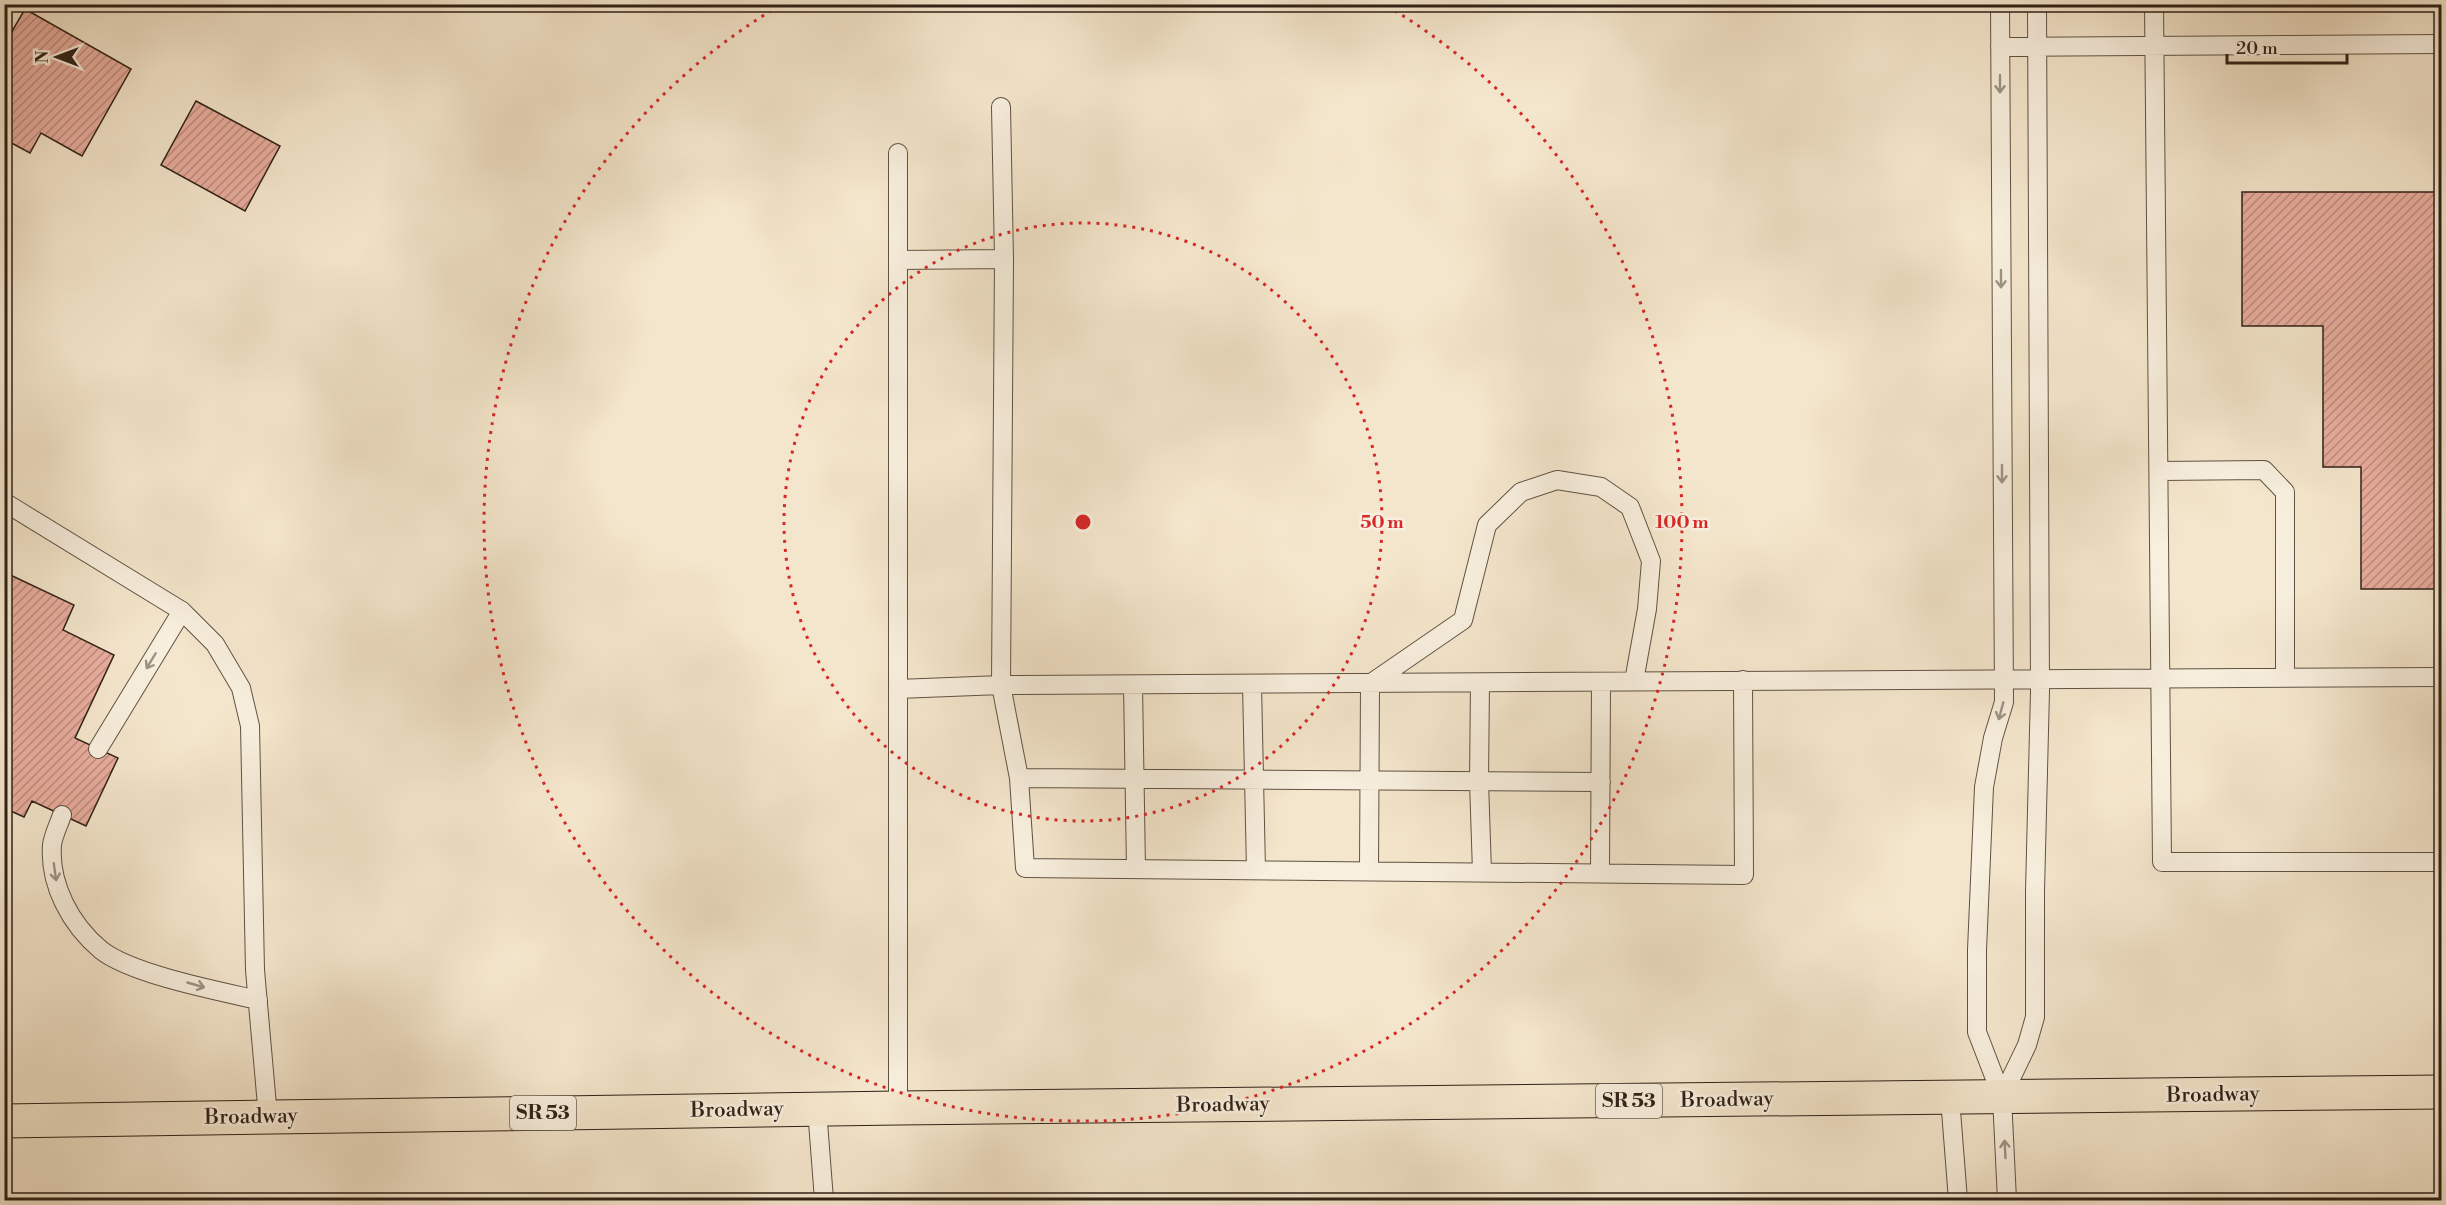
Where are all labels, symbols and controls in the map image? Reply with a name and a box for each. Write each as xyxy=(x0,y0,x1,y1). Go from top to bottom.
north arrow xyxy=(27,27,87,87)
scale bar xyxy=(2227,27,2347,65)
text: 20 m xyxy=(2236,37,2278,60)
text: N xyxy=(33,50,53,63)
one-way arrow xyxy=(1994,73,2006,93)
one-way arrow xyxy=(1996,268,2007,288)
one-way arrow xyxy=(1997,463,2008,483)
text: 50 m xyxy=(1360,511,1404,534)
text: 100 m xyxy=(1655,511,1709,534)
centre of rings xyxy=(1073,512,1093,532)
one-way arrow xyxy=(145,652,157,669)
one-way arrow xyxy=(1995,701,2006,720)
one-way arrow xyxy=(49,861,60,881)
one-way arrow xyxy=(186,980,205,991)
street label: Broadway xyxy=(2165,1081,2261,1109)
road number: SR 53 xyxy=(1596,1084,1662,1118)
street label: Broadway xyxy=(1679,1086,1775,1114)
street label: Broadway xyxy=(1175,1091,1271,1119)
road number: SR 53 xyxy=(510,1096,576,1130)
street label: Broadway xyxy=(689,1096,785,1124)
street label: Broadway xyxy=(203,1103,299,1131)
one-way arrow xyxy=(1999,1139,2010,1159)

